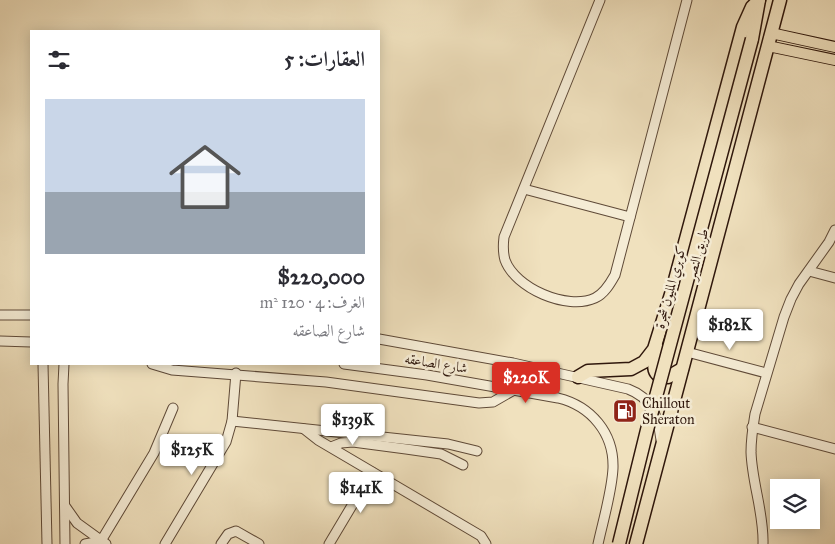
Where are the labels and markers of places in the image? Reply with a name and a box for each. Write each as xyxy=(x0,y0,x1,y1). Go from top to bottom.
pin: $182K xyxy=(695,308,765,351)
pin: $220K xyxy=(491,362,561,404)
place label: Chillout Sheraton xyxy=(642,395,695,428)
fuel station icon: Chillout Sheraton xyxy=(612,398,638,424)
pin: $139K xyxy=(318,404,388,446)
pin: $125K xyxy=(157,434,227,476)
pin: $141K xyxy=(326,472,396,514)

